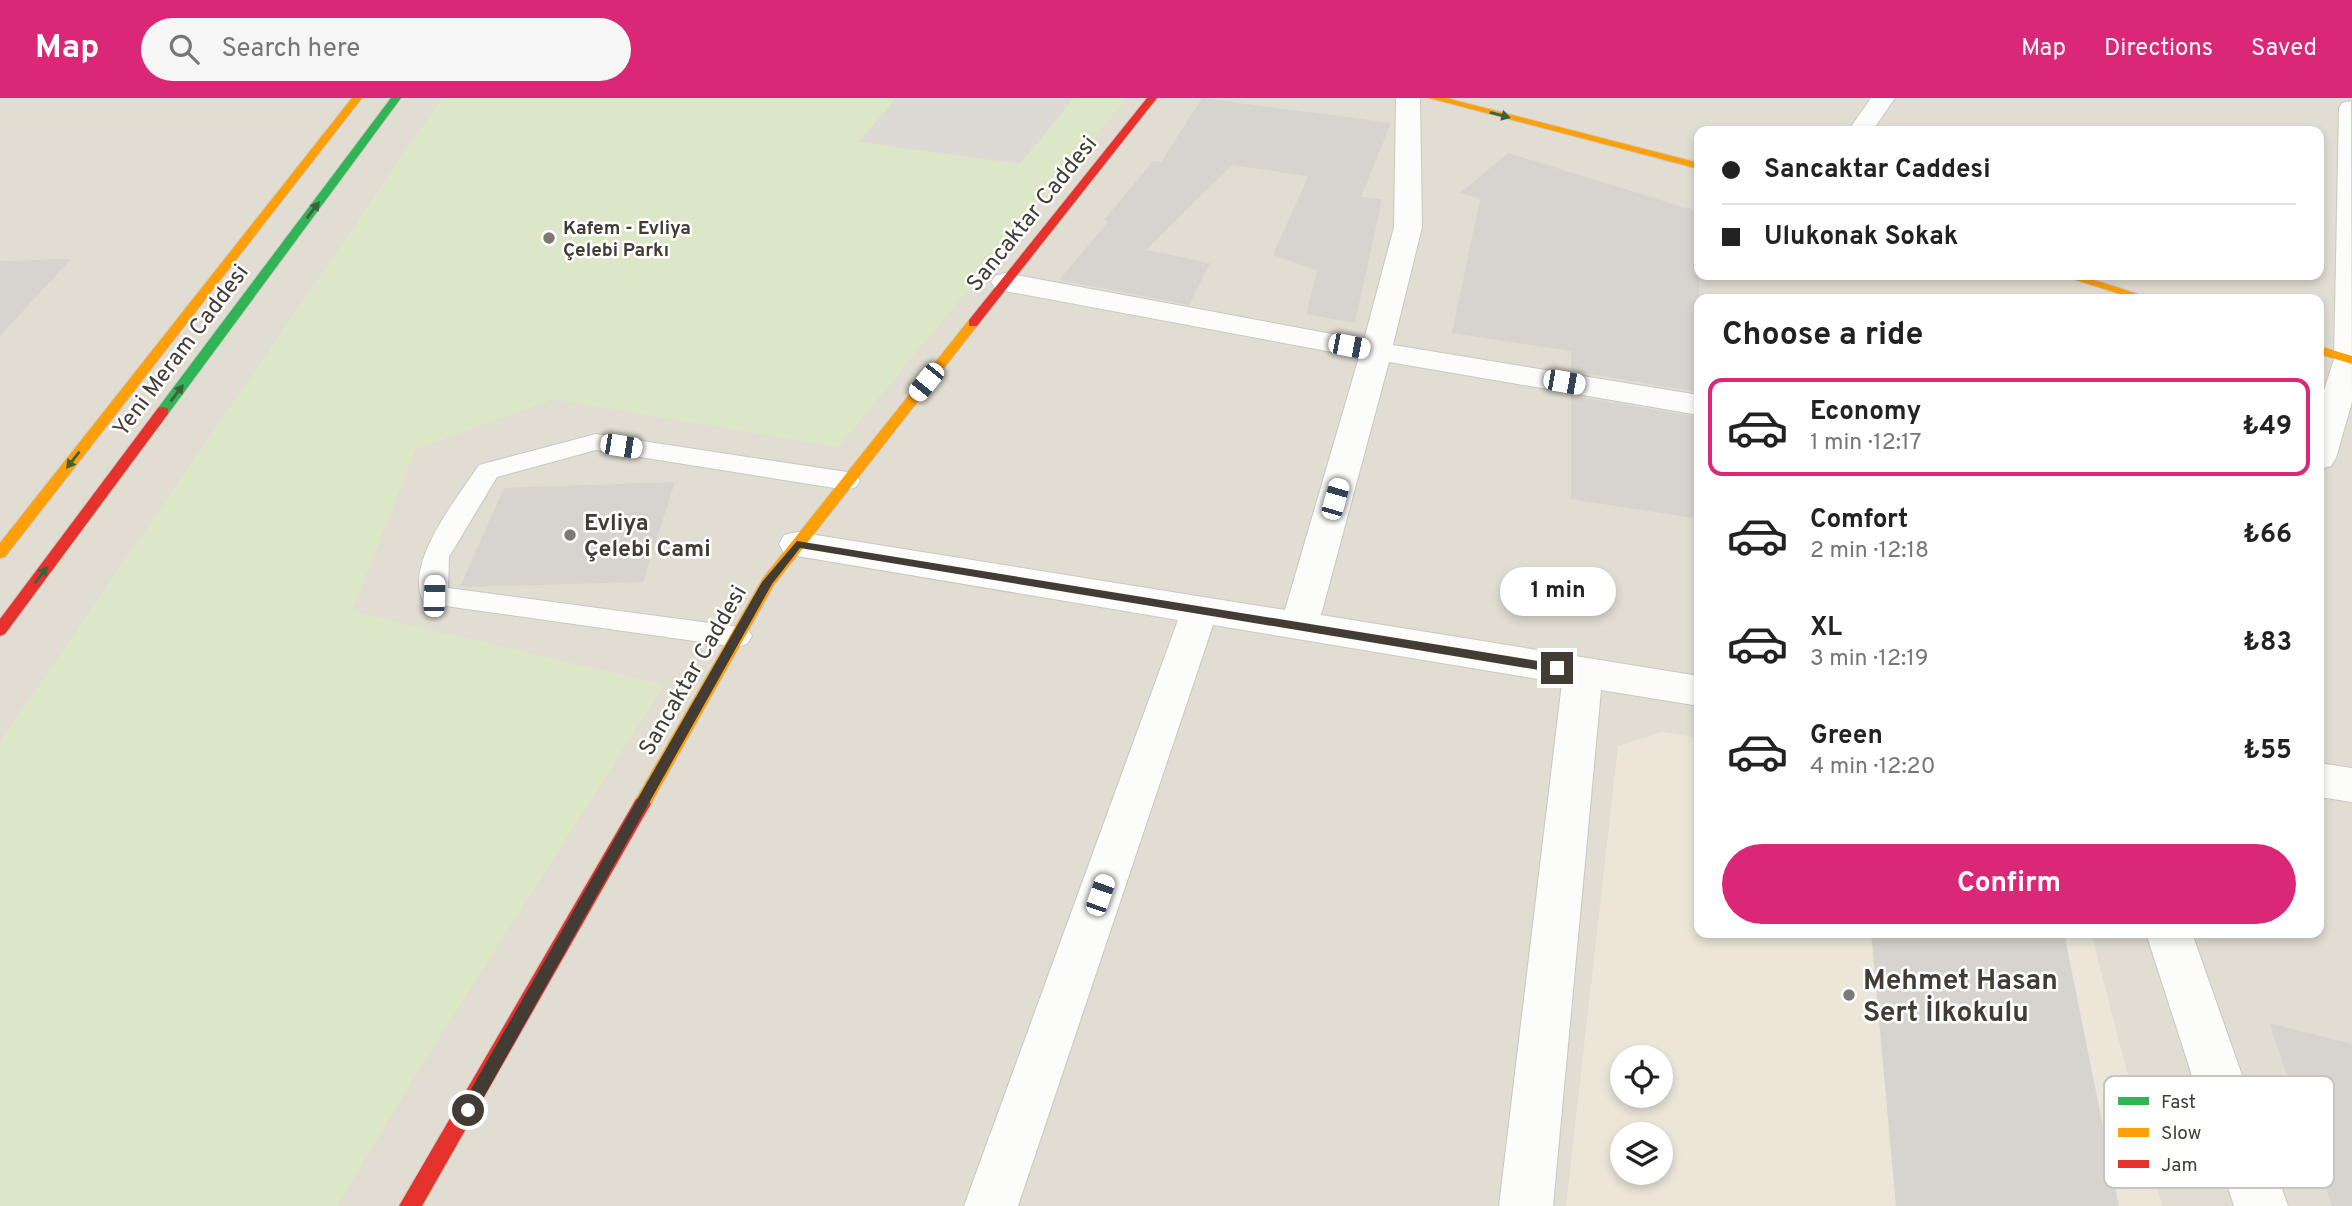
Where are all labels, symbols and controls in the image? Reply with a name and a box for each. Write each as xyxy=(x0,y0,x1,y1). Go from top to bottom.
search box xyxy=(141,18,631,81)
text: Map xyxy=(35,28,99,70)
icon: search xyxy=(165,30,203,68)
text: Search here xyxy=(221,33,360,66)
text: Map xyxy=(2021,34,2066,64)
text: Directions xyxy=(2104,34,2213,64)
text: Saved xyxy=(2251,34,2317,64)
one-way arrow xyxy=(1490,110,1512,121)
street label: Sancaktar Caddesi xyxy=(961,131,1105,298)
text: Sancaktar Caddesi xyxy=(1764,154,1991,187)
one-way arrow xyxy=(305,201,319,219)
place label: Kafem - Evliya Çelebi Parkı xyxy=(563,217,691,263)
text: Ulukonak Sokak xyxy=(1764,221,1958,254)
marker: Kafem - Evliya Çelebi Parkı xyxy=(541,230,557,246)
street label: Yeni Meram Caddesi xyxy=(108,260,256,443)
text: Choose a ride xyxy=(1722,316,1923,356)
car xyxy=(1327,332,1372,360)
car xyxy=(905,359,948,405)
car xyxy=(1542,368,1587,396)
one-way arrow xyxy=(169,384,184,402)
icon: car xyxy=(1726,396,1789,459)
text: Economy xyxy=(1810,396,1921,429)
text: ₺49 xyxy=(2242,411,2292,444)
text: 1 min · 12:17 xyxy=(1810,429,1921,458)
car xyxy=(599,432,644,460)
one-way arrow xyxy=(66,451,81,469)
car xyxy=(1320,476,1351,522)
icon: car xyxy=(1726,504,1789,567)
text: Comfort xyxy=(1810,504,1908,537)
place label: Evliya Çelebi Cami xyxy=(584,510,711,565)
text: ₺66 xyxy=(2243,519,2292,552)
marker: Evliya Çelebi Cami xyxy=(562,527,578,543)
text: 2 min · 12:18 xyxy=(1810,537,1929,566)
one-way arrow xyxy=(33,566,47,584)
callout: 1 min xyxy=(1499,566,1615,616)
car xyxy=(423,575,446,617)
text: 1 min xyxy=(1530,577,1586,606)
street label: Sancaktar Caddesi xyxy=(634,581,755,762)
icon: car xyxy=(1726,612,1789,675)
text: XL xyxy=(1810,612,1842,645)
text: ₺83 xyxy=(2243,627,2292,660)
text: 3 min · 12:19 xyxy=(1810,645,1928,674)
route end xyxy=(1541,652,1573,684)
icon: car xyxy=(1726,720,1789,783)
text: Green xyxy=(1810,720,1883,753)
text: ₺55 xyxy=(2243,735,2292,768)
text: 4 min · 12:20 xyxy=(1810,753,1935,782)
button: Confirm xyxy=(1722,844,2296,924)
car xyxy=(1084,872,1117,918)
place label: Mehmet Hasan Sert İlkokulu xyxy=(1863,964,2058,1032)
marker: Mehmet Hasan Sert İlkokulu xyxy=(1841,987,1857,1003)
map controls xyxy=(1610,1045,1673,1185)
button: locate xyxy=(1610,1045,1673,1108)
legend xyxy=(2104,1076,2334,1188)
text: Fast xyxy=(2161,1091,2196,1115)
route start xyxy=(452,1094,484,1126)
button: layers xyxy=(1610,1122,1673,1185)
text: Slow xyxy=(2161,1122,2201,1146)
text: Jam xyxy=(2161,1154,2198,1178)

